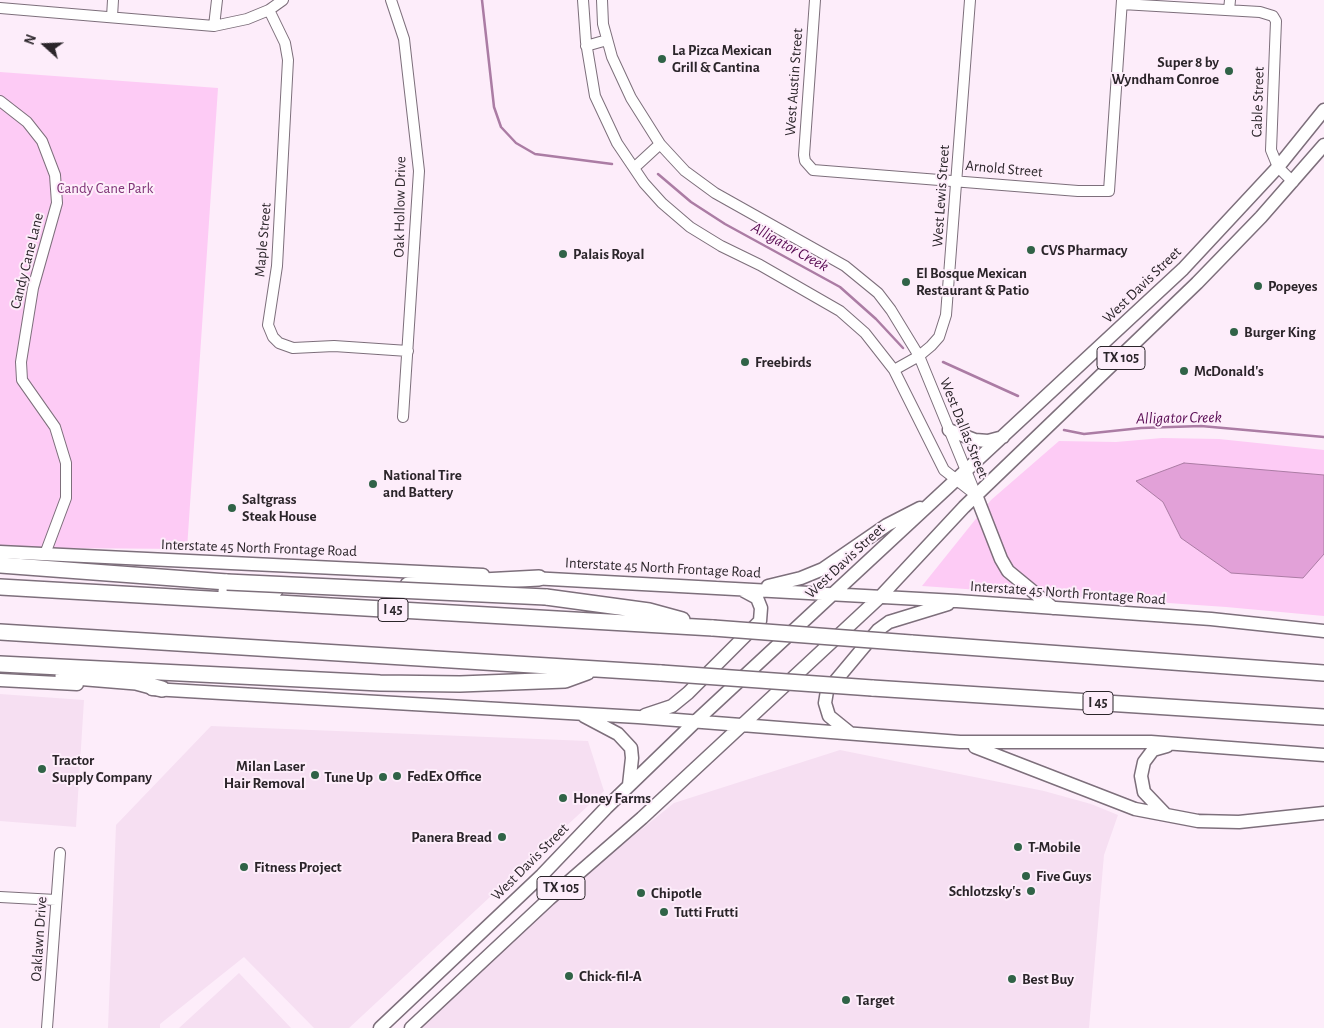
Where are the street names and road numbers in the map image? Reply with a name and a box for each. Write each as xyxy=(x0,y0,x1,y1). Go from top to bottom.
street label: West Austin Street xyxy=(781,28,807,136)
street label: Cable Street xyxy=(1248,66,1268,138)
street label: West Lewis Street xyxy=(928,144,954,248)
street label: Oak Hollow Drive xyxy=(390,156,410,258)
street label: Arnold Street xyxy=(964,157,1044,181)
street label: Maple Street xyxy=(251,202,275,278)
street label: Candy Cane Lane xyxy=(6,211,48,311)
street label: West Davis Street xyxy=(1099,243,1185,327)
road number: TX 105 xyxy=(1097,346,1145,369)
street label: West Dallas Street xyxy=(936,375,992,481)
street label: West Davis Street xyxy=(801,520,889,602)
street label: Interstate 45 North Frontage Road xyxy=(161,536,357,560)
street label: Interstate 45 North Frontage Road xyxy=(565,554,761,582)
street label: Interstate 45 North Frontage Road xyxy=(970,577,1166,609)
road number: I 45 xyxy=(378,598,408,622)
road number: I 45 xyxy=(1083,691,1113,714)
street label: West Davis Street xyxy=(488,820,572,904)
road number: TX 105 xyxy=(537,876,585,900)
street label: Oaklawn Drive xyxy=(27,896,51,982)

